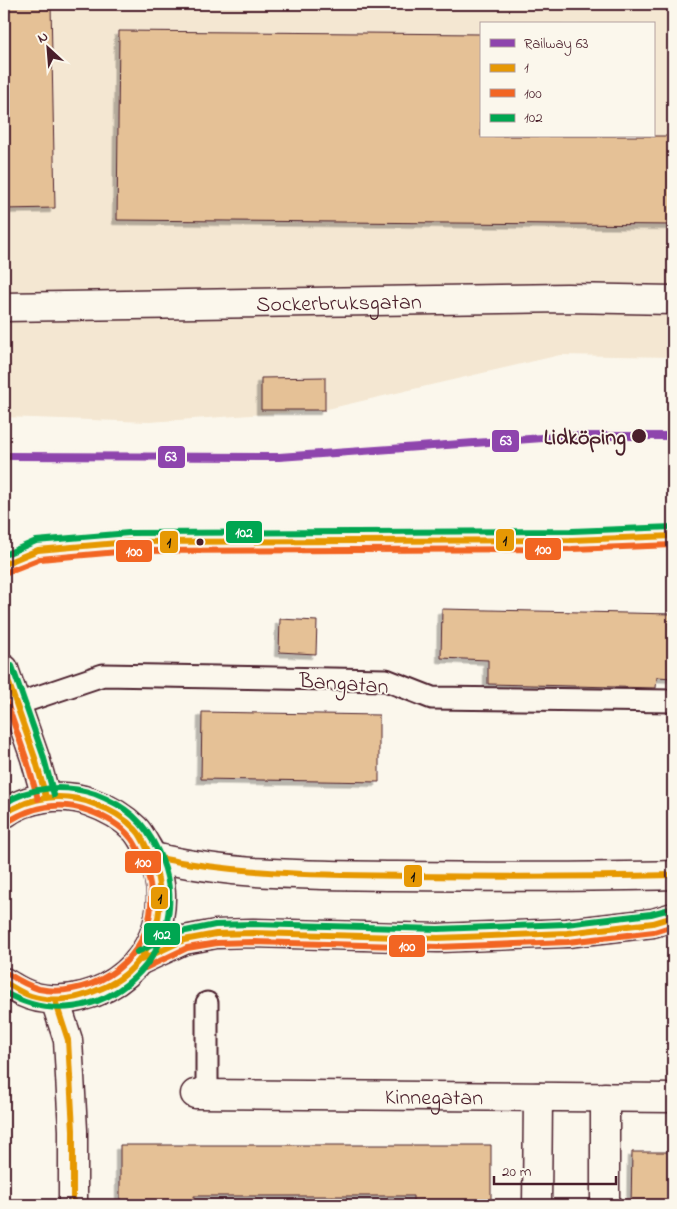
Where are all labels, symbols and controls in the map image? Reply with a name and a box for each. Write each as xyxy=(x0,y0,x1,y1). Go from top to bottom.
north arrow xyxy=(22,22,72,72)
legend xyxy=(480,22,654,138)
text: N xyxy=(34,26,52,49)
text: Railway 63 xyxy=(524,33,588,56)
text: 1 xyxy=(524,57,529,79)
text: 100 xyxy=(524,83,542,105)
text: 102 xyxy=(524,107,543,129)
street label: Sockerbruksgatan xyxy=(256,287,422,322)
place label: Lidköping xyxy=(544,423,626,456)
marker: Lidköping xyxy=(630,427,648,445)
line badge: 63 xyxy=(491,429,520,453)
text: 63 xyxy=(499,431,512,452)
line badge: 63 xyxy=(157,445,186,469)
text: 63 xyxy=(164,447,177,468)
line badge: 102 xyxy=(225,520,263,544)
text: 102 xyxy=(235,523,253,544)
line badge: 1 xyxy=(495,528,515,552)
line badge: 1 xyxy=(159,530,179,554)
text: 1 xyxy=(503,531,508,552)
text: 1 xyxy=(167,533,172,554)
unlabelled marker xyxy=(195,537,205,547)
line badge: 100 xyxy=(524,537,562,561)
line badge: 100 xyxy=(115,539,153,563)
text: 100 xyxy=(535,540,551,561)
text: 100 xyxy=(126,542,142,563)
street label: Bangatan xyxy=(297,666,390,705)
line badge: 100 xyxy=(124,850,162,874)
text: 100 xyxy=(135,853,151,874)
line badge: 1 xyxy=(403,864,423,888)
text: 1 xyxy=(411,867,416,888)
line badge: 1 xyxy=(150,886,169,910)
text: 1 xyxy=(158,889,163,910)
line badge: 102 xyxy=(143,922,181,946)
text: 102 xyxy=(153,925,171,946)
line badge: 100 xyxy=(388,934,426,958)
text: 100 xyxy=(399,937,415,958)
street label: Kinnegatan xyxy=(385,1083,483,1116)
scale bar xyxy=(494,1154,617,1186)
text: 20 m xyxy=(502,1161,532,1183)

